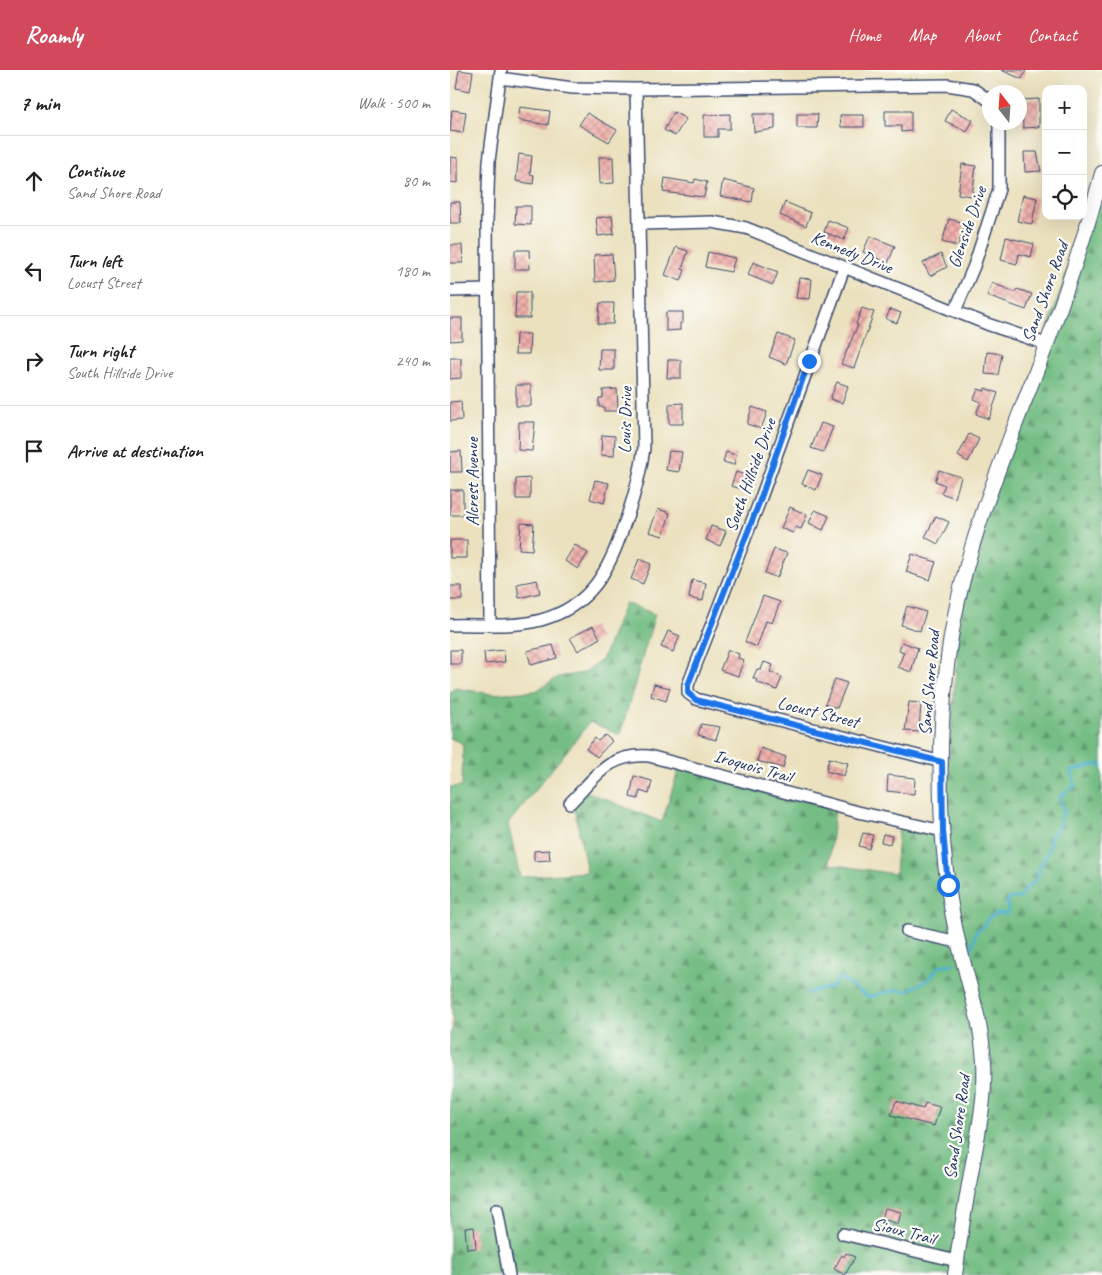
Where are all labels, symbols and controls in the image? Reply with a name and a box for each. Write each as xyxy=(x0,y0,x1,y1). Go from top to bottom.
text: Roamly xyxy=(25,20,82,50)
text: Home xyxy=(848,24,881,46)
text: Map xyxy=(909,24,936,46)
text: About xyxy=(964,24,1000,46)
text: Contact xyxy=(1028,24,1077,46)
north arrow xyxy=(982,85,1027,130)
map controls xyxy=(1042,85,1087,220)
button: + xyxy=(1042,85,1087,130)
text: 7 min xyxy=(20,90,60,116)
text: Walk · 500 m xyxy=(358,93,430,113)
button: − xyxy=(1042,130,1087,175)
text: Continue xyxy=(67,159,124,183)
icon: ahead xyxy=(20,167,48,195)
text: 80 m xyxy=(403,171,430,191)
button: locate xyxy=(1042,175,1087,220)
street label: Glenside Drive xyxy=(943,182,992,271)
text: Sand Shore Road xyxy=(67,183,161,203)
street label: Kennedy Drive xyxy=(808,226,897,279)
street label: Sand Shore Road xyxy=(1017,236,1074,345)
text: Turn left xyxy=(67,249,122,273)
icon: left xyxy=(20,257,48,285)
text: 180 m xyxy=(396,261,430,281)
text: Locust Street xyxy=(67,273,141,293)
text: Turn right xyxy=(67,339,134,363)
icon: right xyxy=(20,347,48,375)
route end xyxy=(798,350,821,373)
text: 240 m xyxy=(396,351,430,371)
text: South Hillside Drive xyxy=(67,363,173,383)
street label: Louis Drive xyxy=(613,385,637,453)
street label: South Hillside Drive xyxy=(719,414,781,535)
icon: arrive xyxy=(20,437,48,465)
street label: Alcrest Avenue xyxy=(461,437,483,526)
text: Arrive at destination xyxy=(67,439,203,463)
street label: Sand Shore Road xyxy=(913,627,945,736)
street label: Locust Street xyxy=(775,691,864,733)
street label: Iroquois Trail xyxy=(711,744,798,788)
route start xyxy=(937,874,960,897)
street label: Sand Shore Road xyxy=(939,1070,976,1181)
street label: Sioux Trail xyxy=(870,1213,941,1250)

